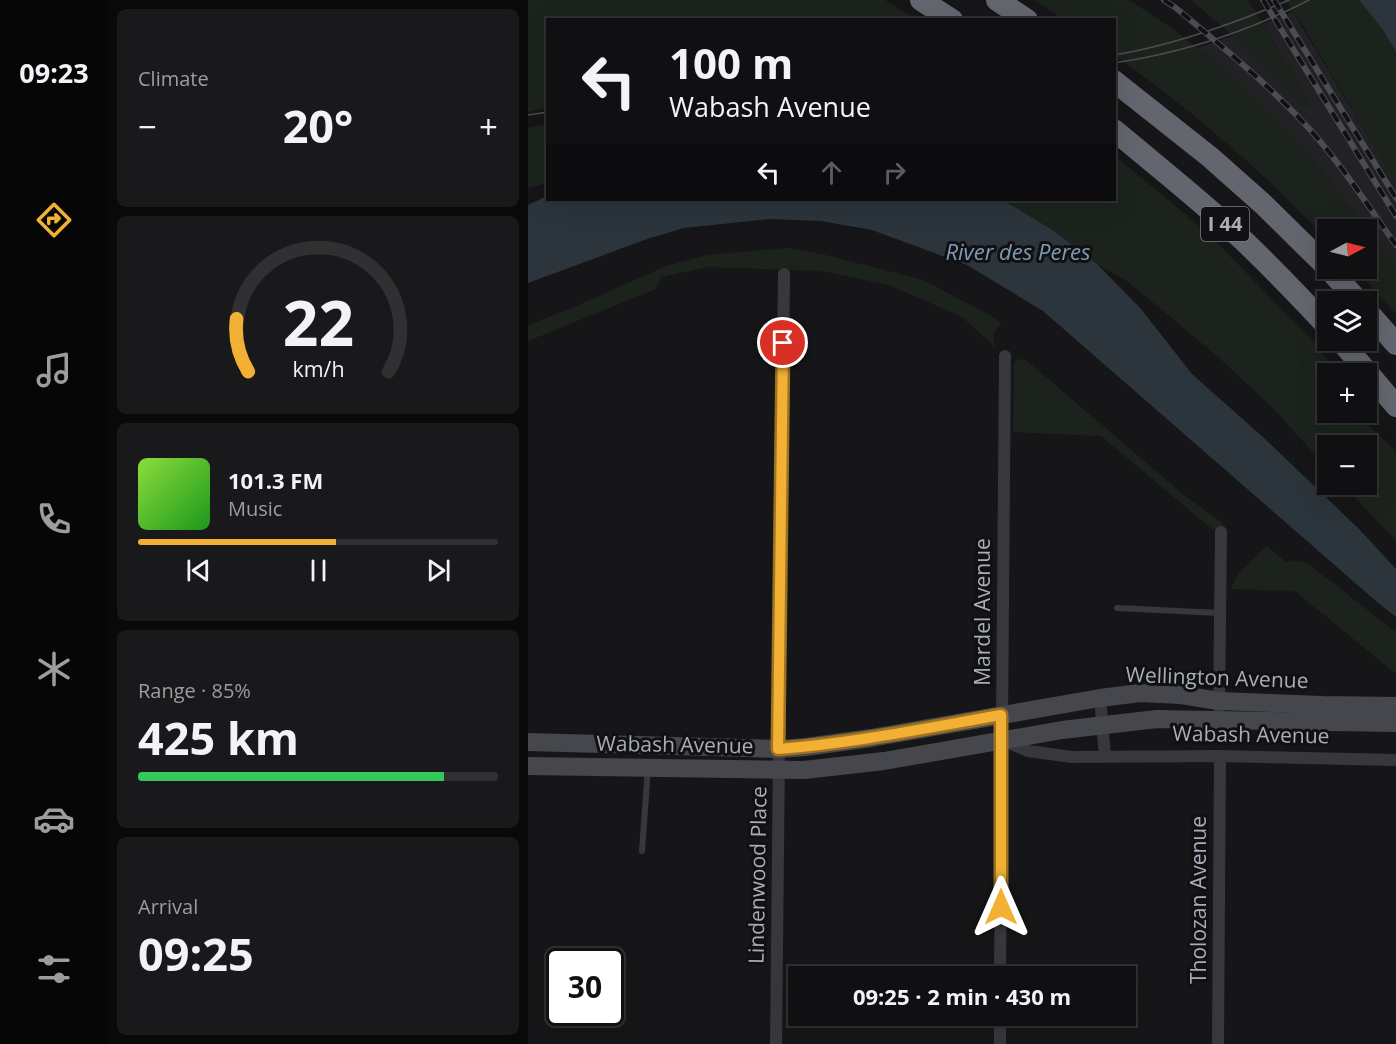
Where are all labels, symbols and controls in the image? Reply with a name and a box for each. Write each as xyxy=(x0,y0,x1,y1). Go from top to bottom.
text: 100 m xyxy=(669,34,793,91)
icon: left xyxy=(570,42,648,120)
text: 09:23 xyxy=(19,54,89,91)
text: Climate xyxy=(138,65,209,92)
text: Wabash Avenue xyxy=(669,88,871,125)
text: 20° xyxy=(283,95,353,156)
text: − xyxy=(138,104,157,149)
text: + xyxy=(479,104,498,149)
icon: left xyxy=(752,156,785,189)
icon: ahead xyxy=(815,156,848,189)
icon: right xyxy=(878,156,911,189)
icon: directions xyxy=(33,199,75,241)
road number: I 44 xyxy=(1201,207,1249,241)
north arrow xyxy=(1317,219,1377,279)
map controls xyxy=(1317,219,1377,495)
water label: River des Peres xyxy=(945,236,1091,266)
text: 22 xyxy=(282,279,354,364)
button: layers xyxy=(1317,291,1377,351)
pin xyxy=(757,317,808,368)
icon: arrive xyxy=(766,326,799,359)
icon: music xyxy=(33,349,75,391)
text: km/h xyxy=(292,354,344,383)
button: + xyxy=(1317,363,1377,423)
button: − xyxy=(1317,435,1377,495)
text: 101.3 FM xyxy=(228,465,323,495)
text: Music xyxy=(228,495,282,522)
icon: phone xyxy=(33,498,75,540)
street label: Mardel Avenue xyxy=(968,538,996,686)
icon: previous xyxy=(182,554,215,587)
icon: pause xyxy=(302,554,335,587)
icon: next xyxy=(422,554,455,587)
icon: climate xyxy=(33,648,75,690)
street label: Wellington Avenue xyxy=(1125,660,1309,694)
text: Range · 85% xyxy=(138,677,251,704)
text: 425 km xyxy=(138,707,299,768)
street label: Wabash Avenue xyxy=(1172,719,1330,749)
street label: Wabash Avenue xyxy=(596,729,754,759)
street label: Lindenwood Place xyxy=(741,786,773,964)
icon: car xyxy=(33,798,75,840)
street label: Tholozan Avenue xyxy=(1184,816,1212,984)
position arrow xyxy=(969,875,1033,939)
text: Arrival xyxy=(138,893,198,920)
text: 09:25 xyxy=(138,923,254,984)
icon: filters xyxy=(33,948,75,990)
speed limit sign: 30 xyxy=(546,948,624,1026)
text: 09:25 · 2 min · 430 m xyxy=(853,981,1071,1011)

